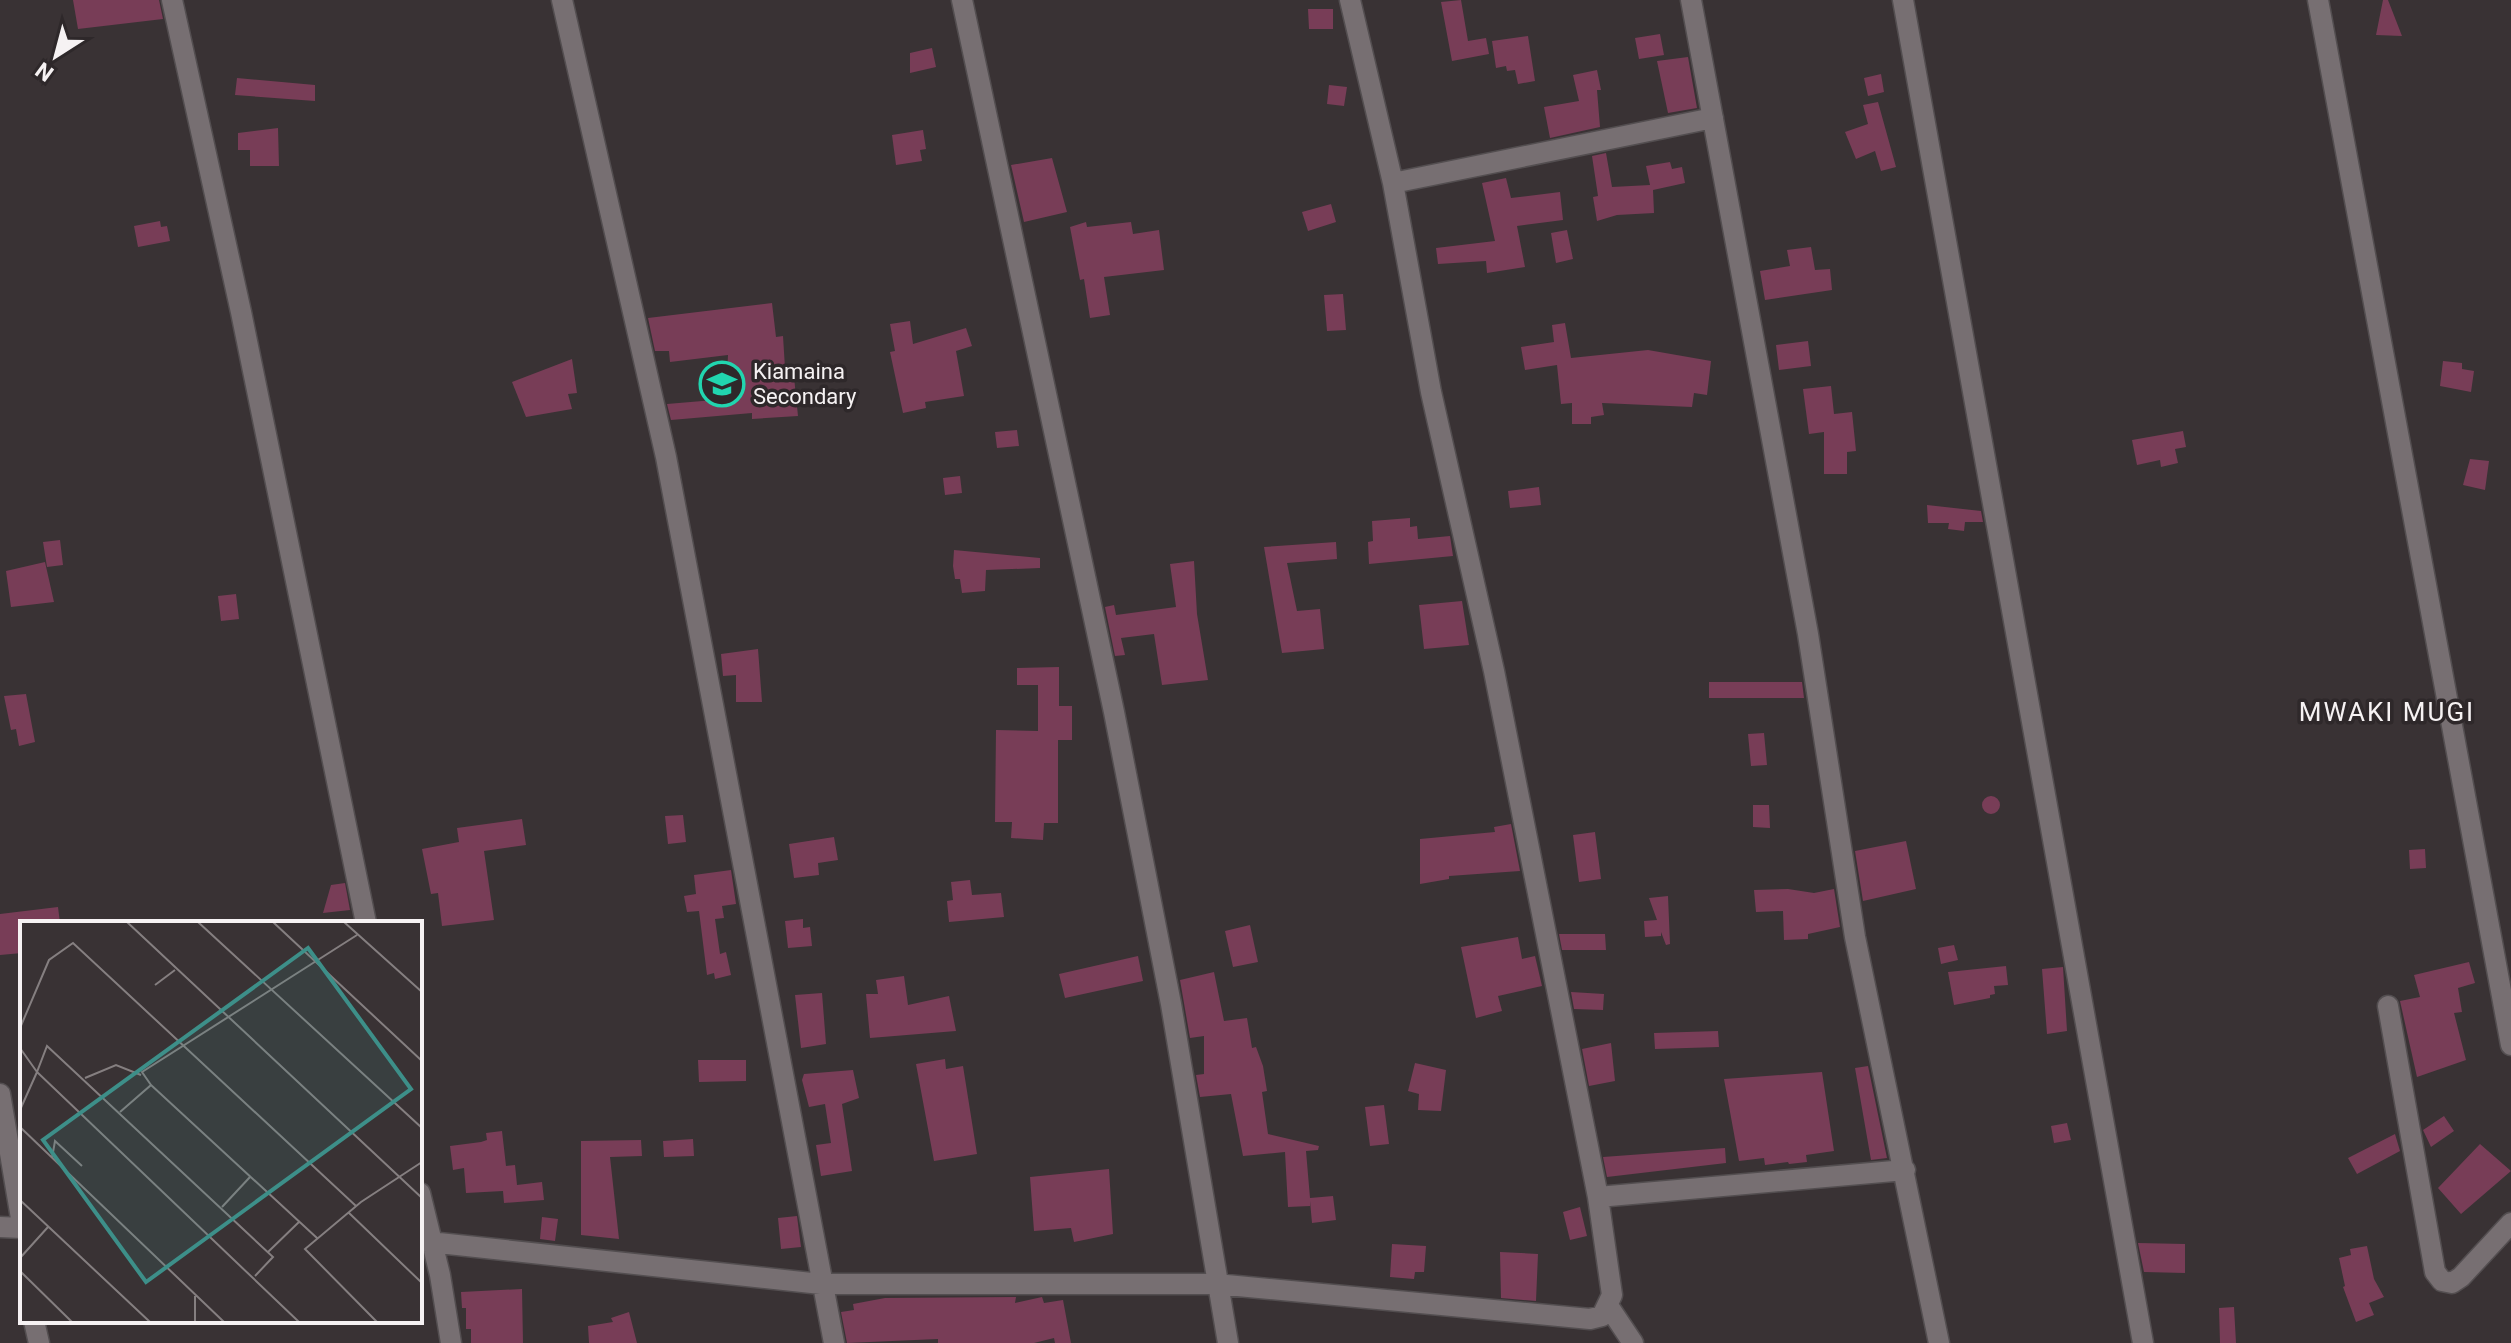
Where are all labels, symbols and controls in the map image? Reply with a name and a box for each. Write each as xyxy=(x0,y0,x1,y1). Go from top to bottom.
north arrow xyxy=(16,16,96,96)
text: N xyxy=(31,57,58,86)
place label: Kiamaina Secondary xyxy=(753,359,857,409)
school or university icon: Kiamaina Secondary xyxy=(698,360,746,408)
district label: MWAKI MUGI xyxy=(2299,697,2475,727)
inset map xyxy=(20,921,422,1323)

